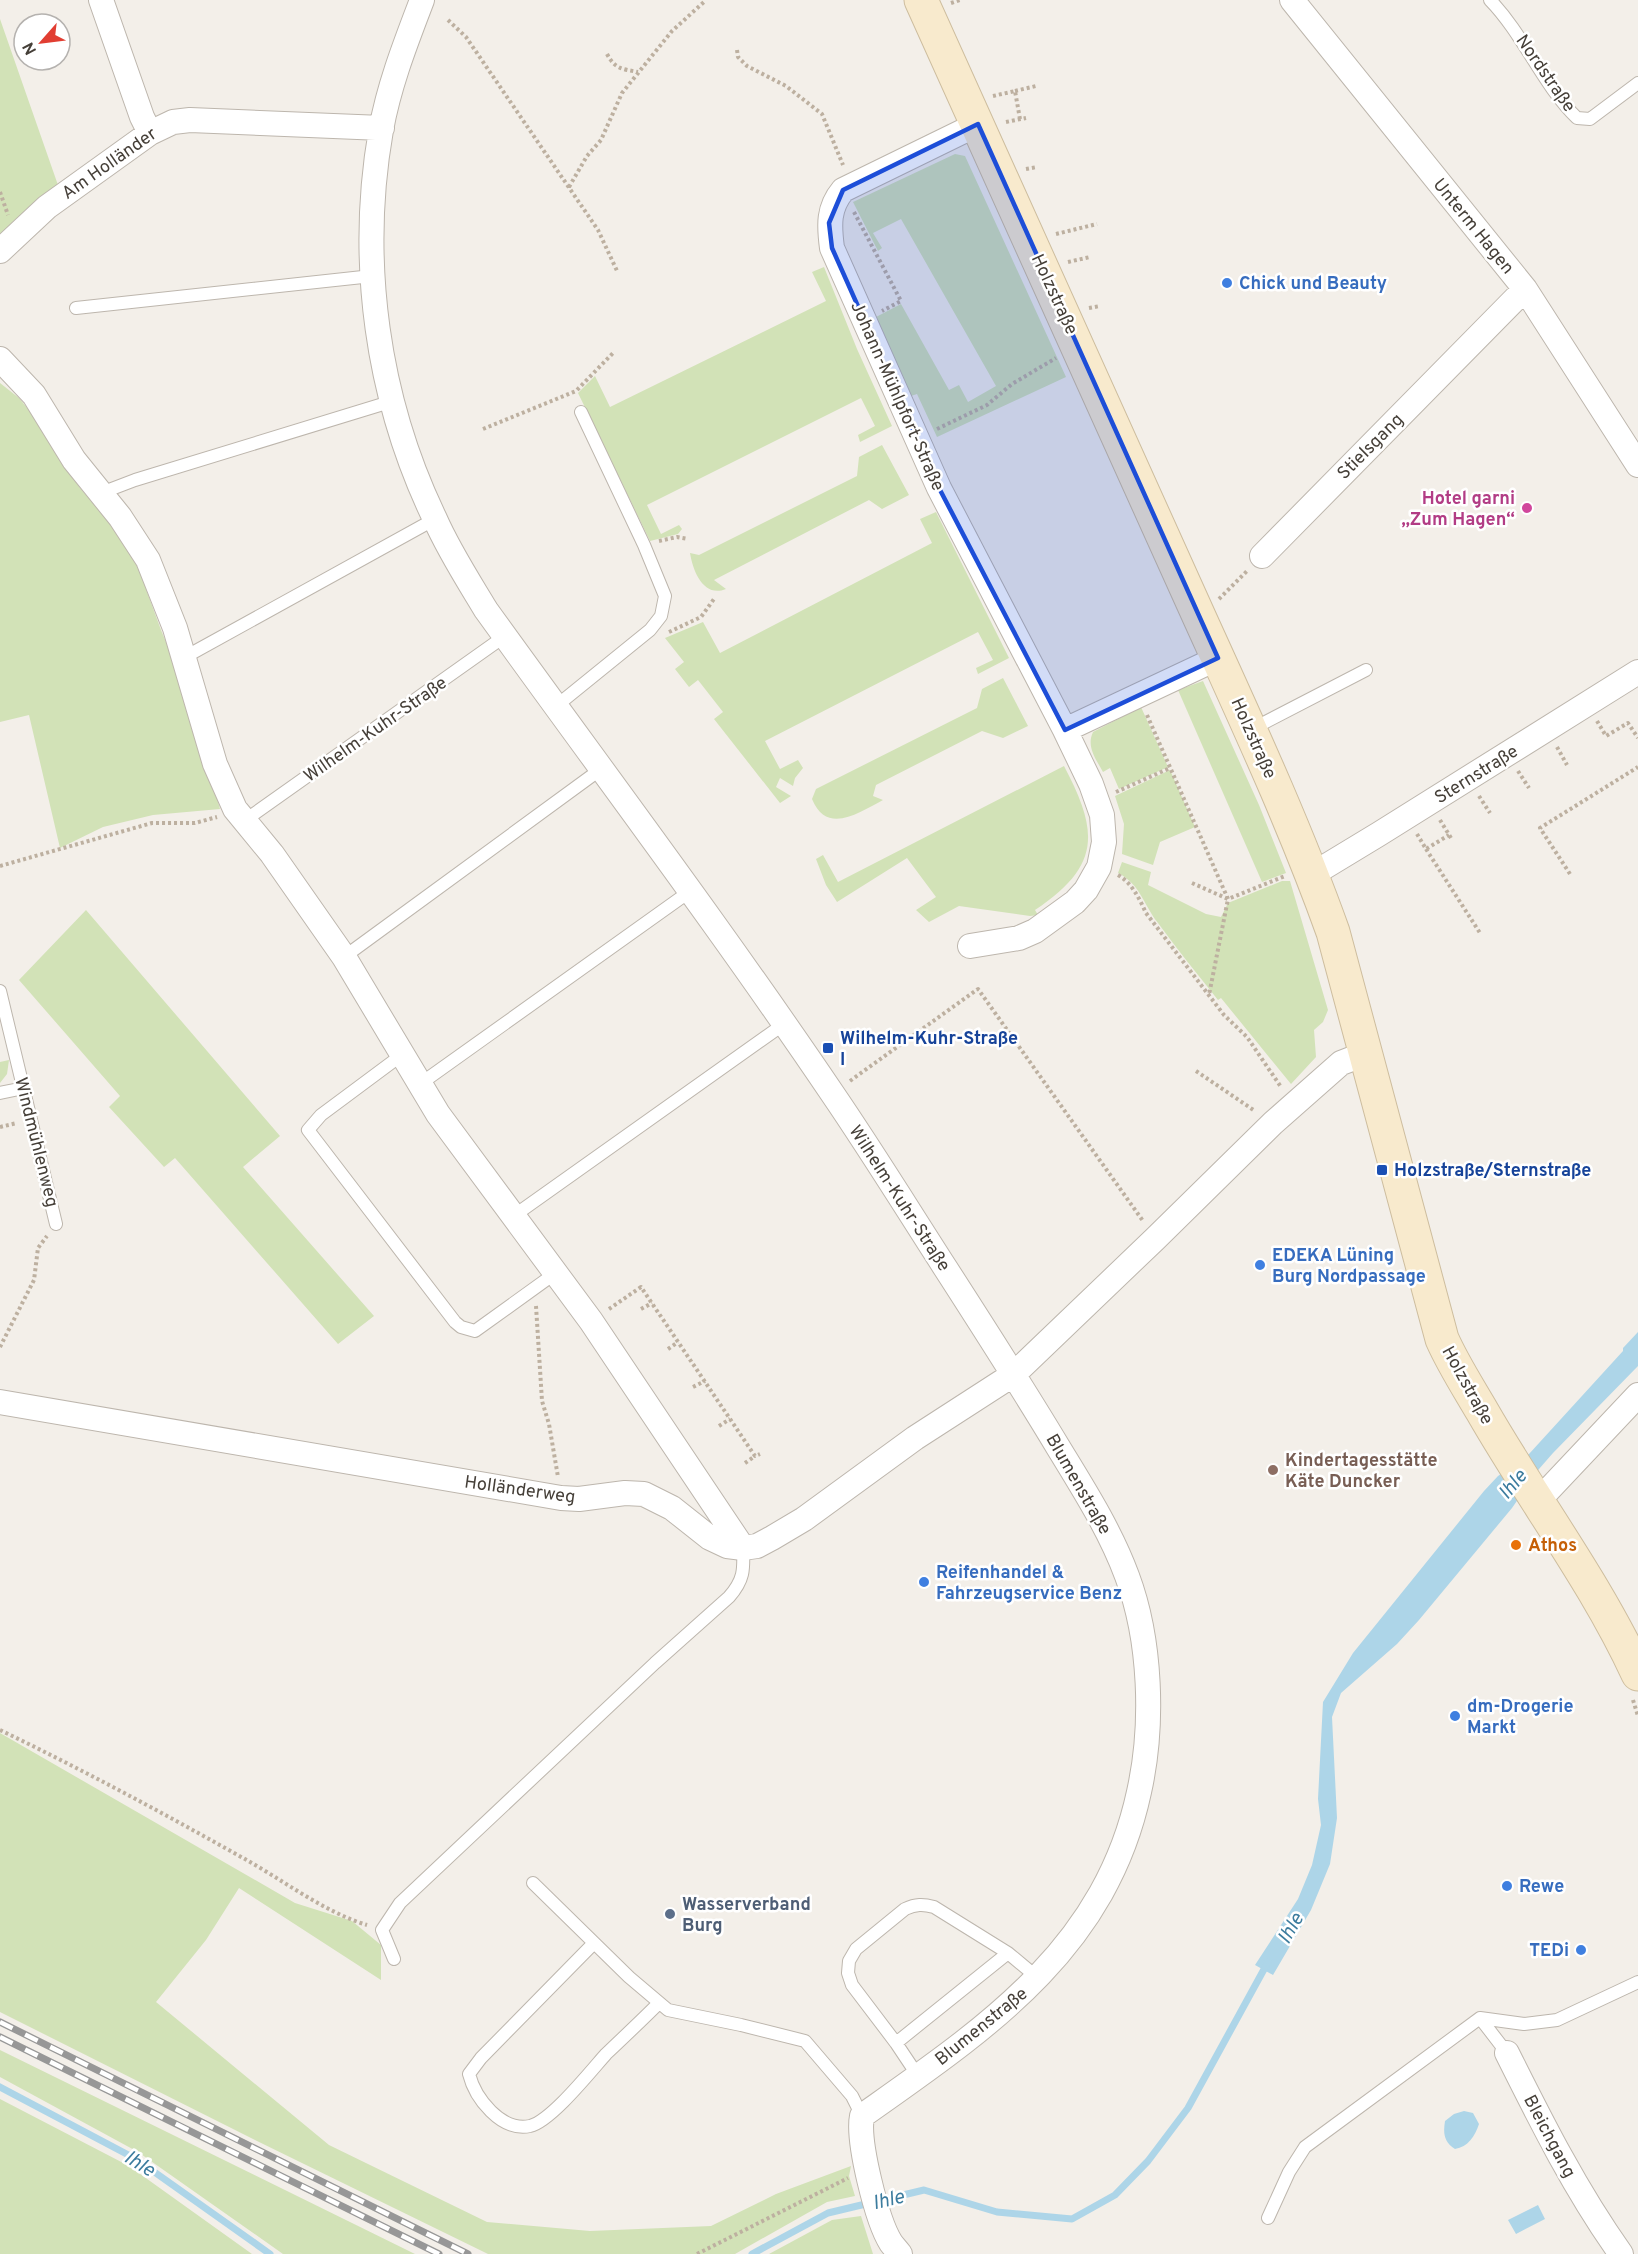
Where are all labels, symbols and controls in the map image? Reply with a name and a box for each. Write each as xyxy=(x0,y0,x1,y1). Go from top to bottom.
north arrow xyxy=(12,12,72,72)
street label: Nordstraße xyxy=(1510,31,1580,117)
text: N xyxy=(19,38,42,58)
street label: Am Holländer xyxy=(58,123,162,205)
street label: Unterm Hagen xyxy=(1427,174,1519,280)
street label: Holzstraße xyxy=(1025,251,1082,339)
place label: Chick und Beauty xyxy=(1239,273,1387,296)
marker: Chick und Beauty xyxy=(1220,276,1234,290)
street label: Johann-Mühlpfort-Straße xyxy=(844,298,949,495)
street label: Stielsgang xyxy=(1333,409,1409,485)
place label: Hotel garni „Zum Hagen“ xyxy=(1401,488,1515,532)
marker: Hotel garni „Zum Hagen“ xyxy=(1520,501,1534,515)
street label: Wilhelm-Kuhr-Straße xyxy=(300,672,452,788)
street label: Holzstraße xyxy=(1225,694,1281,783)
street label: Sternstraße xyxy=(1431,741,1523,810)
place label: Wilhelm-Kuhr-Straße I xyxy=(840,1028,1018,1072)
marker: Wilhelm-Kuhr-Straße I xyxy=(821,1041,835,1055)
street label: Windmühlenweg xyxy=(8,1075,63,1210)
street label: Wilhelm-Kuhr-Straße xyxy=(843,1121,955,1276)
place label: Holzstraße/Sternstraße xyxy=(1394,1160,1591,1183)
marker: Holzstraße/Sternstraße xyxy=(1375,1163,1389,1177)
place label: EDEKA Lüning Burg Nordpassage xyxy=(1272,1245,1426,1289)
marker: EDEKA Lüning Burg Nordpassage xyxy=(1253,1258,1267,1272)
street label: Holzstraße xyxy=(1436,1342,1498,1429)
street label: Blumenstraße xyxy=(1040,1430,1116,1539)
place label: Kindertagesstätte Käte Duncker xyxy=(1285,1450,1437,1494)
marker: Kindertagesstätte Käte Duncker xyxy=(1266,1463,1280,1477)
water label: Ihle xyxy=(1493,1464,1534,1506)
street label: Holländerweg xyxy=(463,1471,577,1510)
place label: Athos xyxy=(1528,1535,1577,1558)
marker: Athos xyxy=(1509,1538,1523,1552)
place label: Reifenhandel & Fahrzeugservice Benz xyxy=(936,1562,1122,1606)
marker: Reifenhandel & Fahrzeugservice Benz xyxy=(917,1575,931,1589)
place label: dm-Drogerie Markt xyxy=(1467,1696,1573,1740)
marker: dm-Drogerie Markt xyxy=(1448,1709,1462,1723)
place label: Rewe xyxy=(1519,1876,1564,1899)
marker: Rewe xyxy=(1500,1879,1514,1893)
place label: Wasserverband Burg xyxy=(682,1894,811,1938)
marker: Wasserverband Burg xyxy=(663,1907,677,1921)
water label: Ihle xyxy=(1273,1908,1311,1949)
place label: TEDi xyxy=(1529,1940,1569,1963)
marker: TEDi xyxy=(1574,1943,1588,1957)
street label: Blumenstraße xyxy=(931,1983,1033,2071)
street label: Bleichgang xyxy=(1517,2091,1580,2182)
water label: Ihle xyxy=(119,2145,160,2184)
water label: Ihle xyxy=(870,2185,907,2217)

